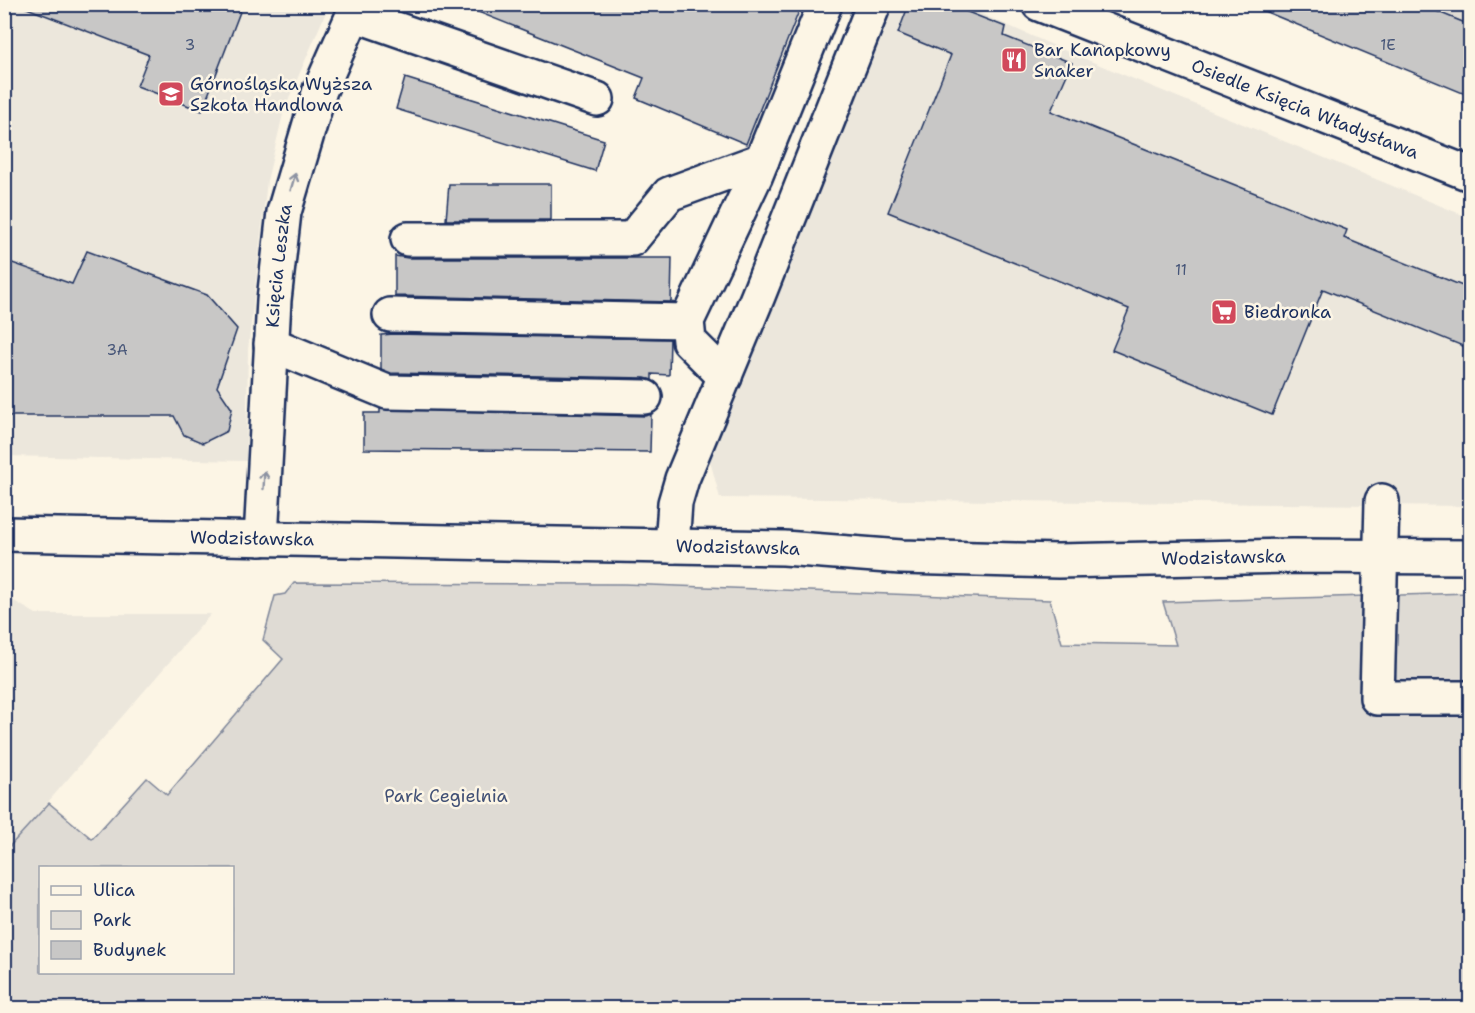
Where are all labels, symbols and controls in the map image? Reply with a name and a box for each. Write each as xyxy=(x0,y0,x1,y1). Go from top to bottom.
house number: 3 xyxy=(185,35,195,55)
house number: 1E xyxy=(1380,35,1396,55)
place label: Bar Kanapkowy Snaker xyxy=(1034,38,1171,83)
restaurant icon: Bar Kanapkowy Snaker xyxy=(999,45,1029,75)
street label: Osiedle Księcia Władysława xyxy=(1188,53,1422,165)
place label: Górnośląska Wyższa Szkoła Handlowa xyxy=(190,72,372,117)
school or university icon: Górnośląska Wyższa Szkoła Handlowa xyxy=(156,79,186,109)
one-way arrow xyxy=(288,173,299,192)
street label: Księcia Leszka xyxy=(261,200,298,328)
house number: 11 xyxy=(1175,260,1187,280)
supermarket icon: Biedronka xyxy=(1209,297,1239,327)
place label: Biedronka xyxy=(1244,300,1331,324)
house number: 3A xyxy=(106,340,128,360)
one-way arrow xyxy=(259,471,270,491)
street label: Wodzisławska xyxy=(190,525,314,552)
street label: Wodzisławska xyxy=(675,534,801,561)
street label: Wodzisławska xyxy=(1161,544,1286,571)
park label: Park Cegielnia xyxy=(384,784,508,808)
legend xyxy=(39,866,234,974)
text: Ulica xyxy=(93,878,135,902)
text: Park xyxy=(93,908,132,932)
text: Budynek xyxy=(93,938,167,962)

